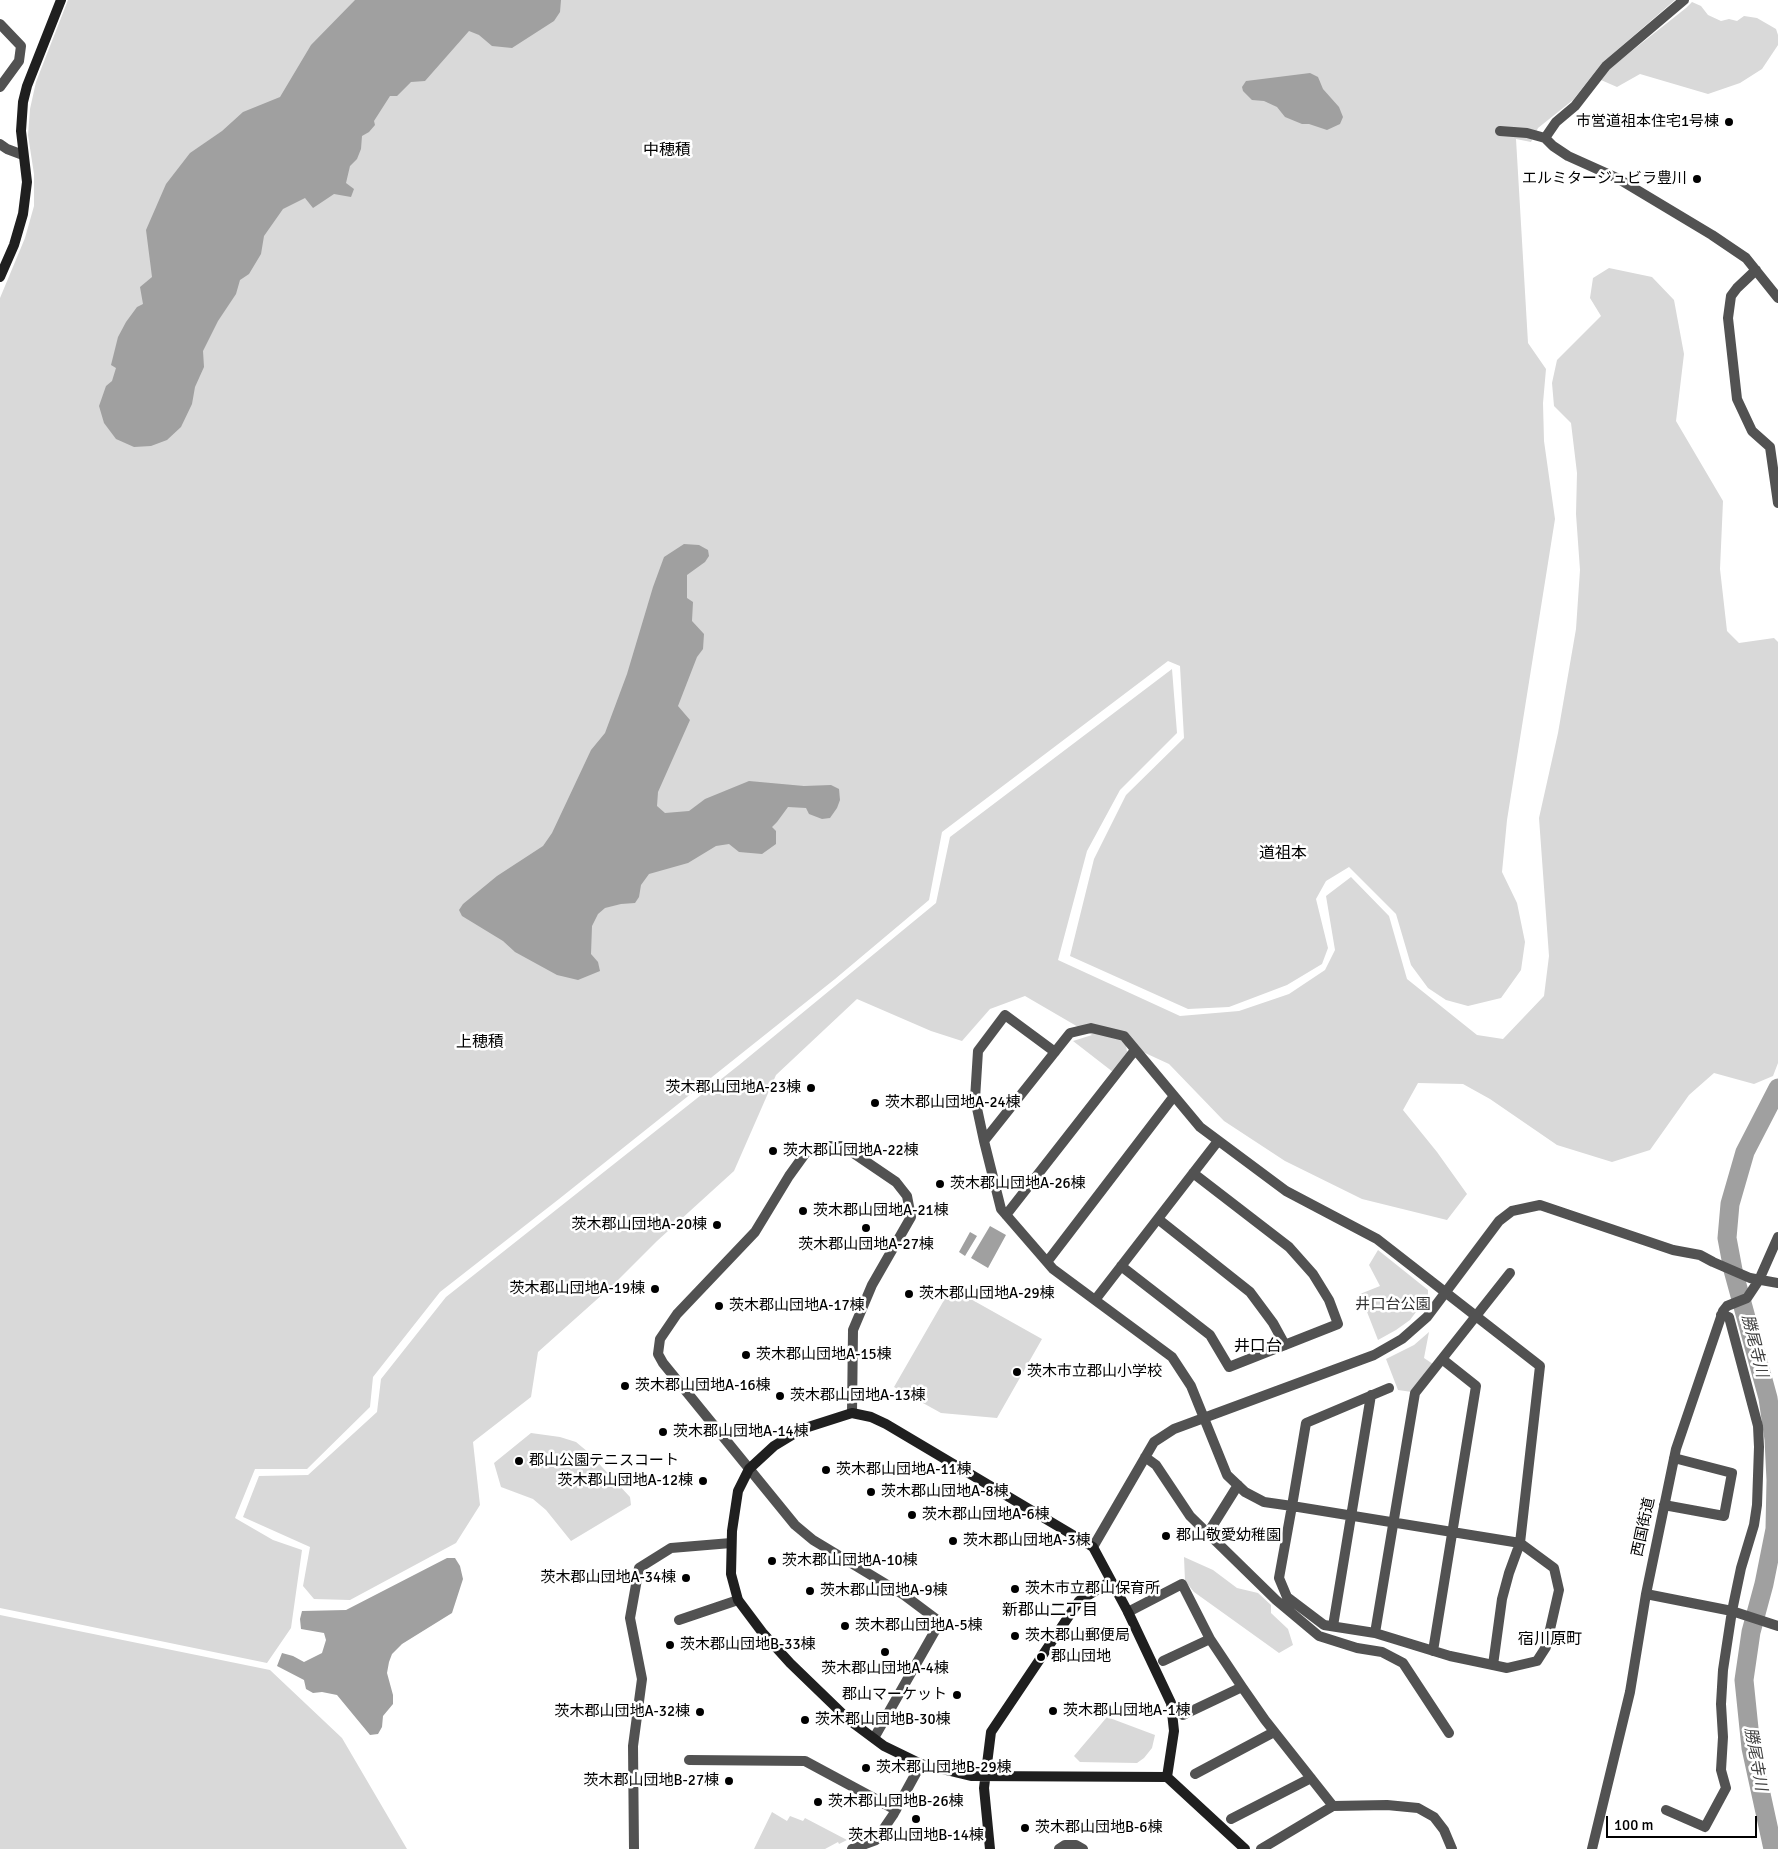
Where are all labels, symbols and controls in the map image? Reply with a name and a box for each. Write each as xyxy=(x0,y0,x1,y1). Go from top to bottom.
place label: 市営道祖本住宅1号棟 xyxy=(1576,113,1719,131)
marker: 市営道祖本住宅1号棟 xyxy=(1723,116,1735,128)
district label: 中穂積 xyxy=(643,141,691,161)
place label: エルミタージュビラ豊川 xyxy=(1522,170,1687,188)
marker: エルミタージュビラ豊川 xyxy=(1691,173,1703,185)
district label: 道祖本 xyxy=(1259,844,1307,864)
district label: 上穂積 xyxy=(456,1033,504,1053)
place label: 茨木郡山団地A-23棟 xyxy=(665,1079,801,1097)
marker: 茨木郡山団地A-23棟 xyxy=(805,1082,817,1094)
place label: 茨木郡山団地A-24棟 xyxy=(885,1094,1021,1112)
marker: 茨木郡山団地A-24棟 xyxy=(869,1097,881,1109)
place label: 茨木郡山団地A-22棟 xyxy=(783,1142,919,1160)
marker: 茨木郡山団地A-22棟 xyxy=(767,1145,779,1157)
place label: 茨木郡山団地A-26棟 xyxy=(950,1175,1086,1193)
marker: 茨木郡山団地A-26棟 xyxy=(934,1178,946,1190)
place label: 茨木郡山団地A-21棟 xyxy=(813,1202,949,1220)
marker: 茨木郡山団地A-21棟 xyxy=(797,1205,809,1217)
place label: 茨木郡山団地A-20棟 xyxy=(571,1216,707,1234)
marker: 茨木郡山団地A-20棟 xyxy=(711,1219,723,1231)
marker: 茨木郡山団地A-27棟 xyxy=(860,1222,872,1234)
place label: 茨木郡山団地A-27棟 xyxy=(798,1236,934,1254)
place label: 茨木郡山団地A-19棟 xyxy=(509,1280,645,1298)
marker: 茨木郡山団地A-19棟 xyxy=(649,1283,661,1295)
place label: 茨木郡山団地A-29棟 xyxy=(919,1285,1055,1303)
marker: 茨木郡山団地A-29棟 xyxy=(903,1288,915,1300)
park label: 井口台公園 xyxy=(1356,1296,1430,1314)
place label: 茨木郡山団地A-17棟 xyxy=(729,1297,865,1315)
marker: 茨木郡山団地A-17棟 xyxy=(713,1300,725,1312)
water label: 勝尾寺川 xyxy=(1737,1313,1771,1379)
district label: 井口台 xyxy=(1234,1337,1282,1357)
place label: 茨木郡山団地A-15棟 xyxy=(756,1346,892,1364)
marker: 茨木郡山団地A-15棟 xyxy=(740,1349,752,1361)
place label: 茨木市立郡山小学校 xyxy=(1027,1363,1162,1381)
marker: 茨木市立郡山小学校 xyxy=(1011,1366,1023,1378)
place label: 茨木郡山団地A-16棟 xyxy=(635,1377,771,1395)
marker: 茨木郡山団地A-16棟 xyxy=(619,1380,631,1392)
place label: 茨木郡山団地A-13棟 xyxy=(790,1387,926,1405)
marker: 茨木郡山団地A-13棟 xyxy=(774,1390,786,1402)
place label: 茨木郡山団地A-14棟 xyxy=(673,1423,809,1441)
marker: 茨木郡山団地A-14棟 xyxy=(657,1426,669,1438)
place label: 郡山公園テニスコート xyxy=(529,1452,679,1470)
marker: 郡山公園テニスコート xyxy=(513,1455,525,1467)
place label: 茨木郡山団地A-11棟 xyxy=(836,1461,972,1479)
marker: 茨木郡山団地A-11棟 xyxy=(820,1464,832,1476)
place label: 茨木郡山団地A-12棟 xyxy=(557,1472,693,1490)
marker: 茨木郡山団地A-12棟 xyxy=(697,1475,709,1487)
place label: 茨木郡山団地A-8棟 xyxy=(881,1483,1009,1501)
marker: 茨木郡山団地A-8棟 xyxy=(865,1486,877,1498)
street label: 西国街道 xyxy=(1629,1496,1659,1558)
place label: 茨木郡山団地A-6棟 xyxy=(922,1506,1050,1524)
marker: 茨木郡山団地A-6棟 xyxy=(906,1509,918,1521)
place label: 郡山敬愛幼稚園 xyxy=(1176,1527,1281,1545)
marker: 郡山敬愛幼稚園 xyxy=(1160,1530,1172,1542)
place label: 茨木郡山団地A-3棟 xyxy=(963,1532,1091,1550)
marker: 茨木郡山団地A-3棟 xyxy=(947,1535,959,1547)
place label: 茨木郡山団地A-10棟 xyxy=(782,1552,918,1570)
marker: 茨木郡山団地A-10棟 xyxy=(766,1555,778,1567)
place label: 茨木郡山団地A-34棟 xyxy=(540,1569,676,1587)
marker: 茨木郡山団地A-34棟 xyxy=(680,1572,692,1584)
place label: 茨木市立郡山保育所 xyxy=(1025,1580,1160,1598)
place label: 茨木郡山団地A-9棟 xyxy=(820,1582,948,1600)
marker: 茨木市立郡山保育所 xyxy=(1009,1583,1021,1595)
marker: 茨木郡山団地A-9棟 xyxy=(804,1585,816,1597)
district label: 新郡山二丁目 xyxy=(1002,1601,1098,1621)
place label: 茨木郡山団地A-5棟 xyxy=(855,1617,983,1635)
marker: 茨木郡山団地A-5棟 xyxy=(839,1620,851,1632)
place label: 茨木郡山郵便局 xyxy=(1025,1627,1130,1645)
marker: 茨木郡山郵便局 xyxy=(1009,1630,1021,1642)
district label: 宿川原町 xyxy=(1518,1630,1582,1650)
place label: 茨木郡山団地B-33棟 xyxy=(680,1636,816,1654)
marker: 茨木郡山団地B-33棟 xyxy=(664,1639,676,1651)
marker: 茨木郡山団地A-4棟 xyxy=(879,1646,891,1658)
place label: 郡山団地 xyxy=(1051,1648,1111,1666)
marker: 郡山団地 xyxy=(1035,1651,1047,1663)
place label: 茨木郡山団地A-4棟 xyxy=(821,1660,949,1678)
place label: 郡山マーケット xyxy=(842,1686,947,1704)
marker: 郡山マーケット xyxy=(951,1689,963,1701)
place label: 茨木郡山団地A-1棟 xyxy=(1063,1702,1191,1720)
place label: 茨木郡山団地A-32棟 xyxy=(554,1703,690,1721)
marker: 茨木郡山団地A-1棟 xyxy=(1047,1705,1059,1717)
marker: 茨木郡山団地A-32棟 xyxy=(694,1706,706,1718)
place label: 茨木郡山団地B-30棟 xyxy=(815,1711,951,1729)
marker: 茨木郡山団地B-30棟 xyxy=(799,1714,811,1726)
water label: 勝尾寺川 xyxy=(1740,1726,1770,1792)
place label: 茨木郡山団地B-29棟 xyxy=(876,1759,1012,1777)
marker: 茨木郡山団地B-29棟 xyxy=(860,1762,872,1774)
place label: 茨木郡山団地B-27棟 xyxy=(583,1772,719,1790)
marker: 茨木郡山団地B-27棟 xyxy=(723,1775,735,1787)
place label: 茨木郡山団地B-26棟 xyxy=(828,1793,964,1811)
marker: 茨木郡山団地B-26棟 xyxy=(812,1796,824,1808)
scale bar xyxy=(1608,1806,1759,1838)
marker: 茨木郡山団地B-14棟 xyxy=(910,1813,922,1825)
text: 100 m xyxy=(1614,1816,1654,1834)
place label: 茨木郡山団地B-6棟 xyxy=(1035,1819,1162,1837)
marker: 茨木郡山団地B-6棟 xyxy=(1019,1822,1031,1834)
place label: 茨木郡山団地B-14棟 xyxy=(848,1827,984,1845)

